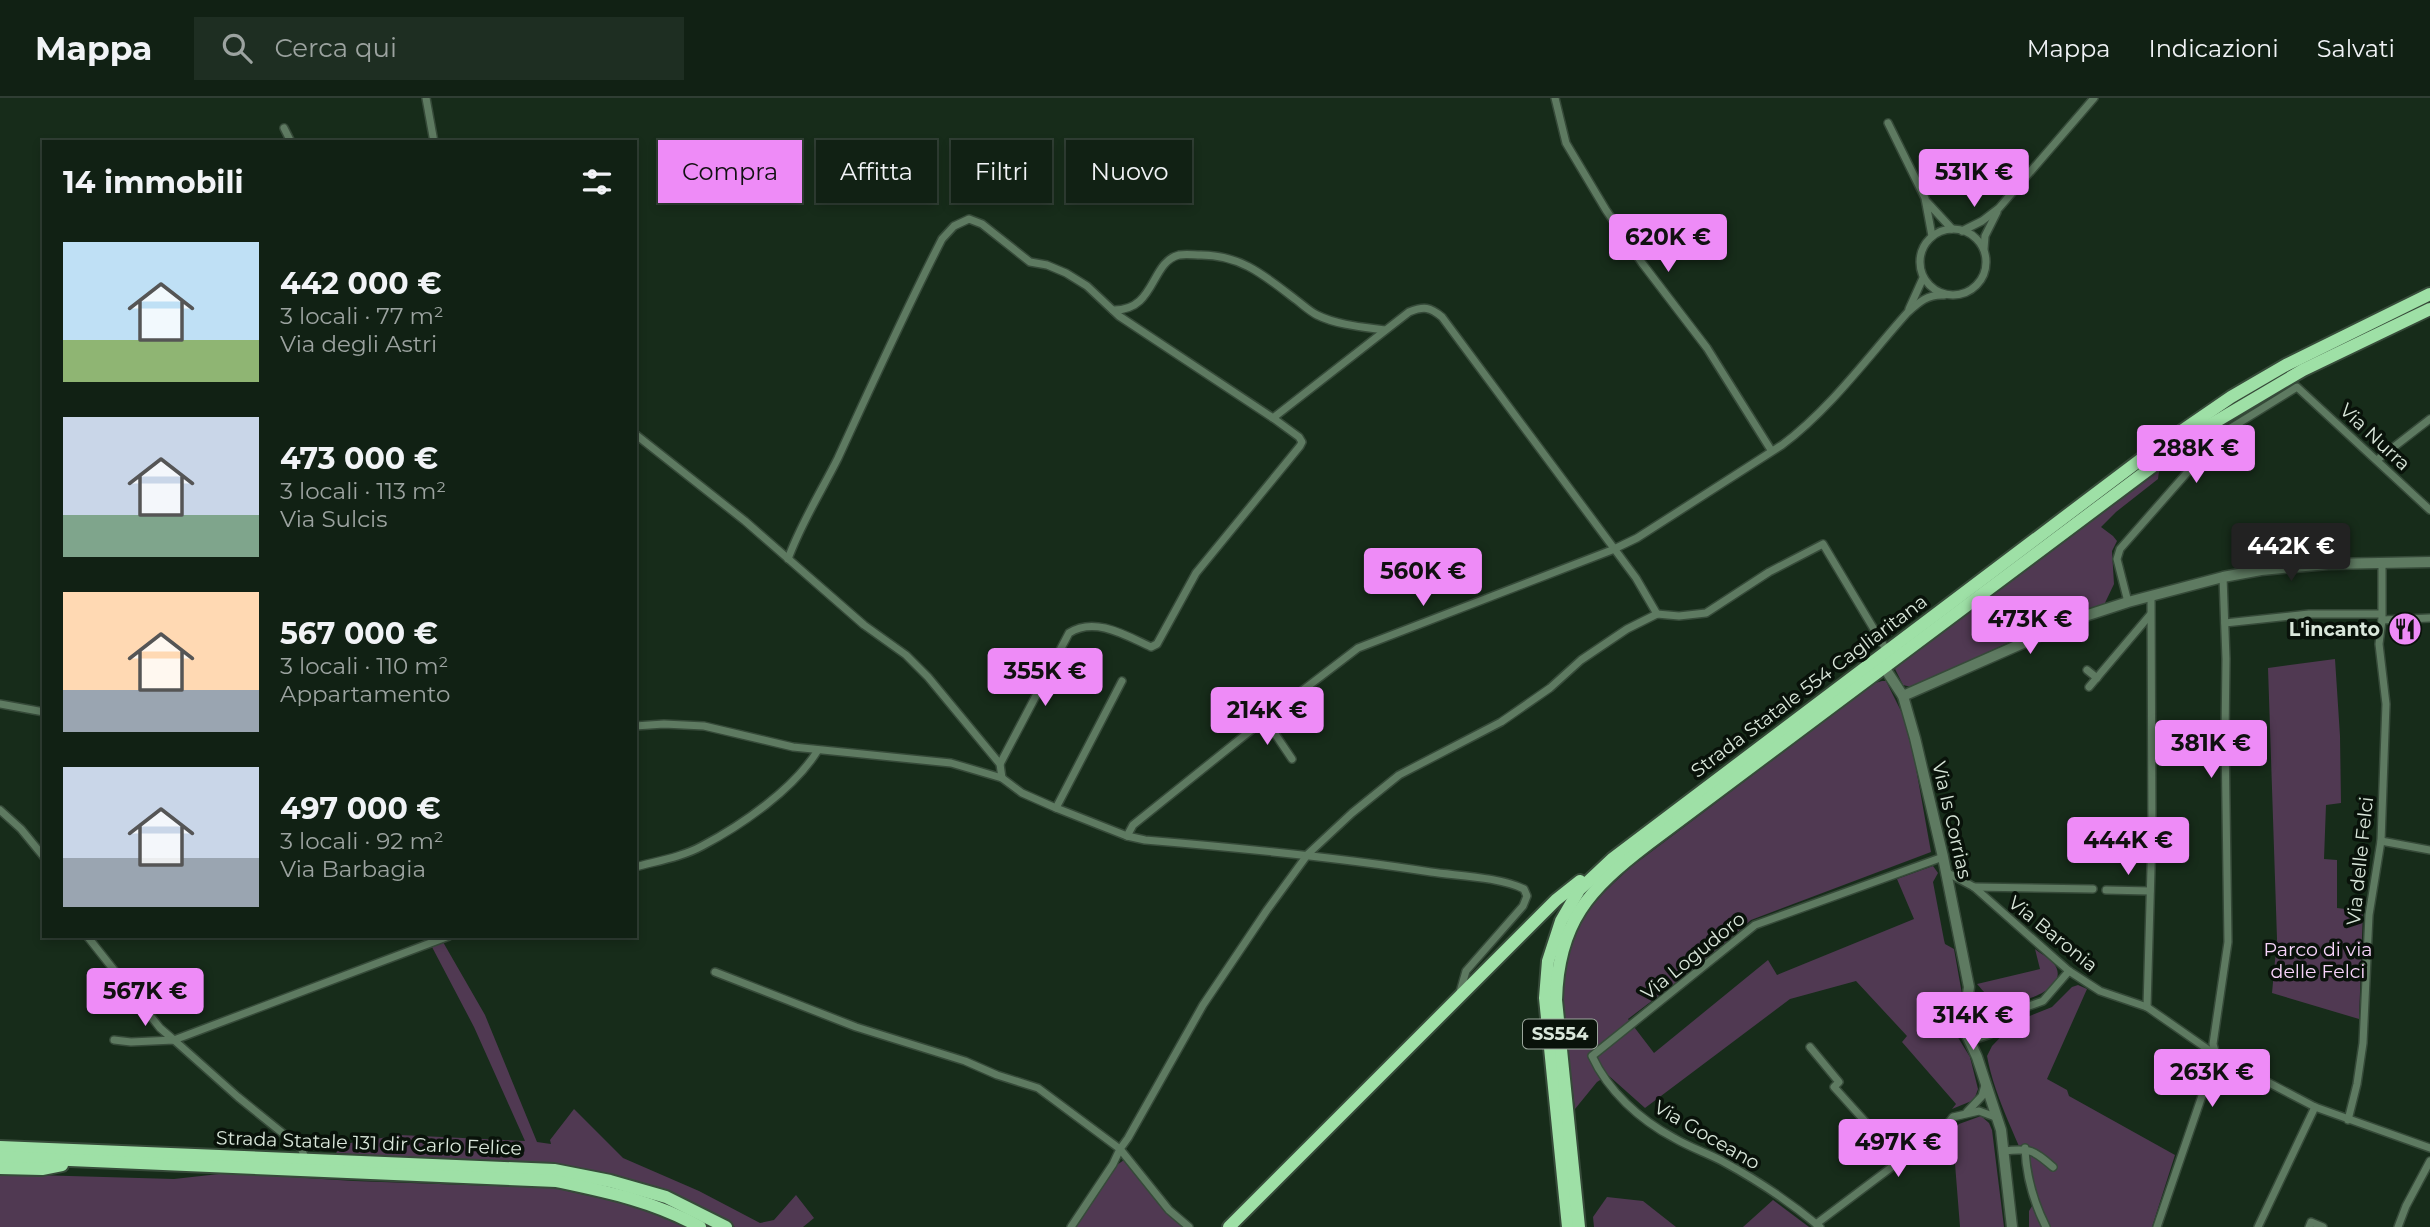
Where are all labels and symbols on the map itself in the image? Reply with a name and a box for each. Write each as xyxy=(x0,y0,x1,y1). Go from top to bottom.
pin: 531K € xyxy=(1917,150,2031,209)
pin: 620K € xyxy=(1611,214,1725,274)
street label: Via Nurra xyxy=(2335,399,2415,475)
pin: 288K € xyxy=(2139,426,2253,485)
pin: 442K € xyxy=(2234,524,2348,583)
pin: 560K € xyxy=(1366,548,1480,608)
street label: Strada Statale 554 Cagliaritana xyxy=(1686,590,1932,782)
pin: 473K € xyxy=(1973,596,2087,656)
restaurant icon: L'incanto xyxy=(2386,610,2424,648)
place label: L'incanto xyxy=(2289,618,2380,641)
pin: 355K € xyxy=(988,648,1102,708)
pin: 214K € xyxy=(1210,688,1324,747)
pin: 381K € xyxy=(2154,720,2268,780)
street label: Via Is Corrias xyxy=(1927,759,1977,881)
street label: Via delle Felci xyxy=(2342,796,2378,926)
pin: 444K € xyxy=(2071,818,2185,877)
street label: Via Baronia xyxy=(2004,891,2102,977)
street label: Via Logudoro xyxy=(1636,907,1750,1005)
park label: Parco di via delle Felci xyxy=(2264,938,2372,983)
pin: 567K € xyxy=(88,968,202,1028)
pin: 314K € xyxy=(1916,992,2030,1052)
road number: SS554 xyxy=(1523,1020,1597,1049)
pin: 263K € xyxy=(2155,1049,2269,1109)
street label: Via Goceano xyxy=(1650,1095,1764,1175)
pin: 497K € xyxy=(1841,1119,1955,1179)
street label: Strada Statale 131 dir Carlo Felice xyxy=(216,1126,522,1160)

